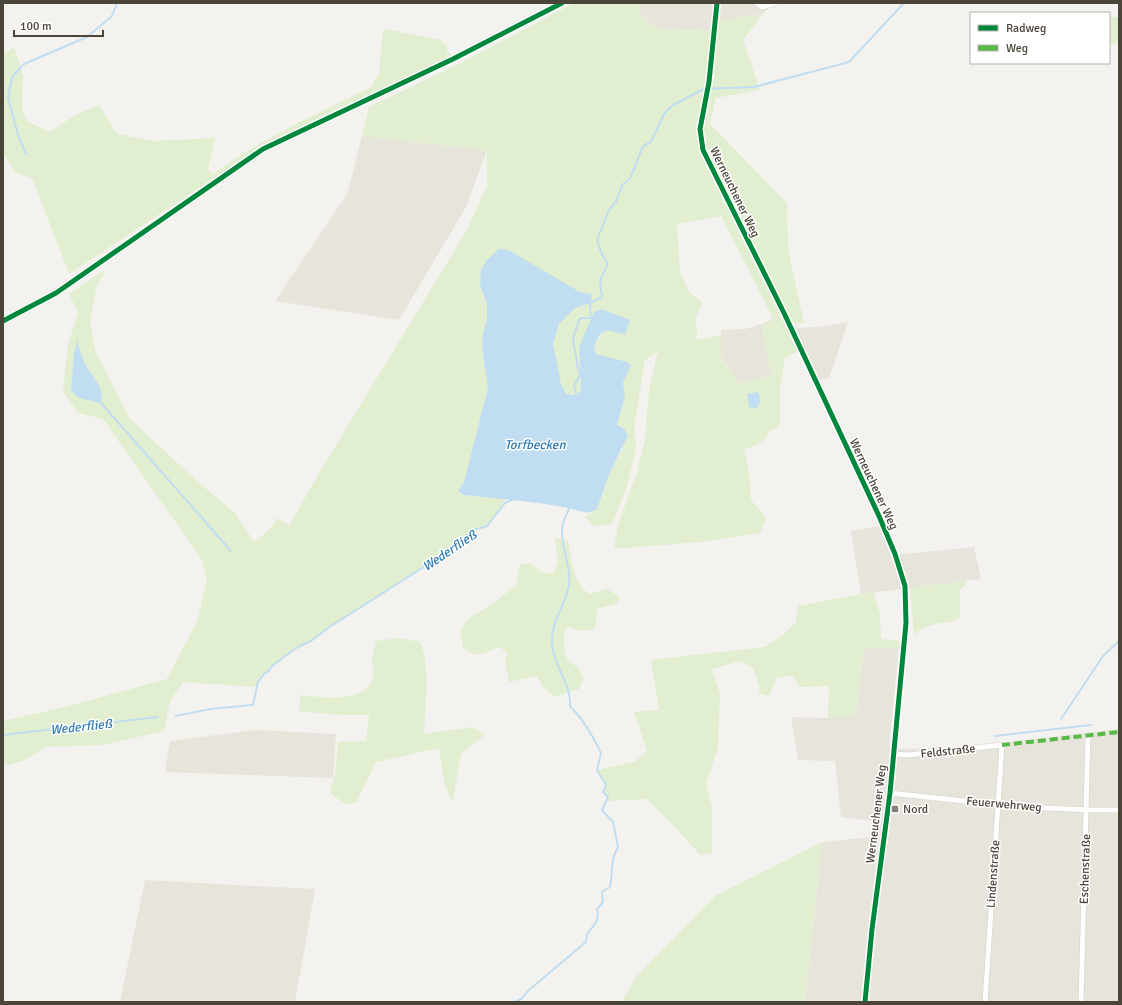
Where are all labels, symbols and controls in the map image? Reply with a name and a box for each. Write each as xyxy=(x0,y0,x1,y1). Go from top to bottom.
scale bar xyxy=(14,12,103,38)
legend xyxy=(970,12,1110,64)
text: 100 m xyxy=(20,19,52,34)
text: Radweg xyxy=(1006,21,1046,36)
text: Weg xyxy=(1006,41,1028,56)
street label: Werneuchener Weg xyxy=(706,144,763,240)
street label: Werneuchener Weg xyxy=(846,436,901,532)
water label: Torfbecken xyxy=(505,437,566,453)
water label: Wederfließ xyxy=(419,526,480,575)
water label: Wederfließ xyxy=(50,716,113,738)
street label: Feldstraße xyxy=(920,741,976,762)
street label: Werneuchener Weg xyxy=(863,764,890,864)
street label: Feuerwehrweg xyxy=(966,794,1042,815)
place label: Nord xyxy=(903,802,928,817)
marker: Nord xyxy=(890,804,900,814)
street label: Eschenstraße xyxy=(1077,834,1094,904)
street label: Lindenstraße xyxy=(984,840,1003,909)

